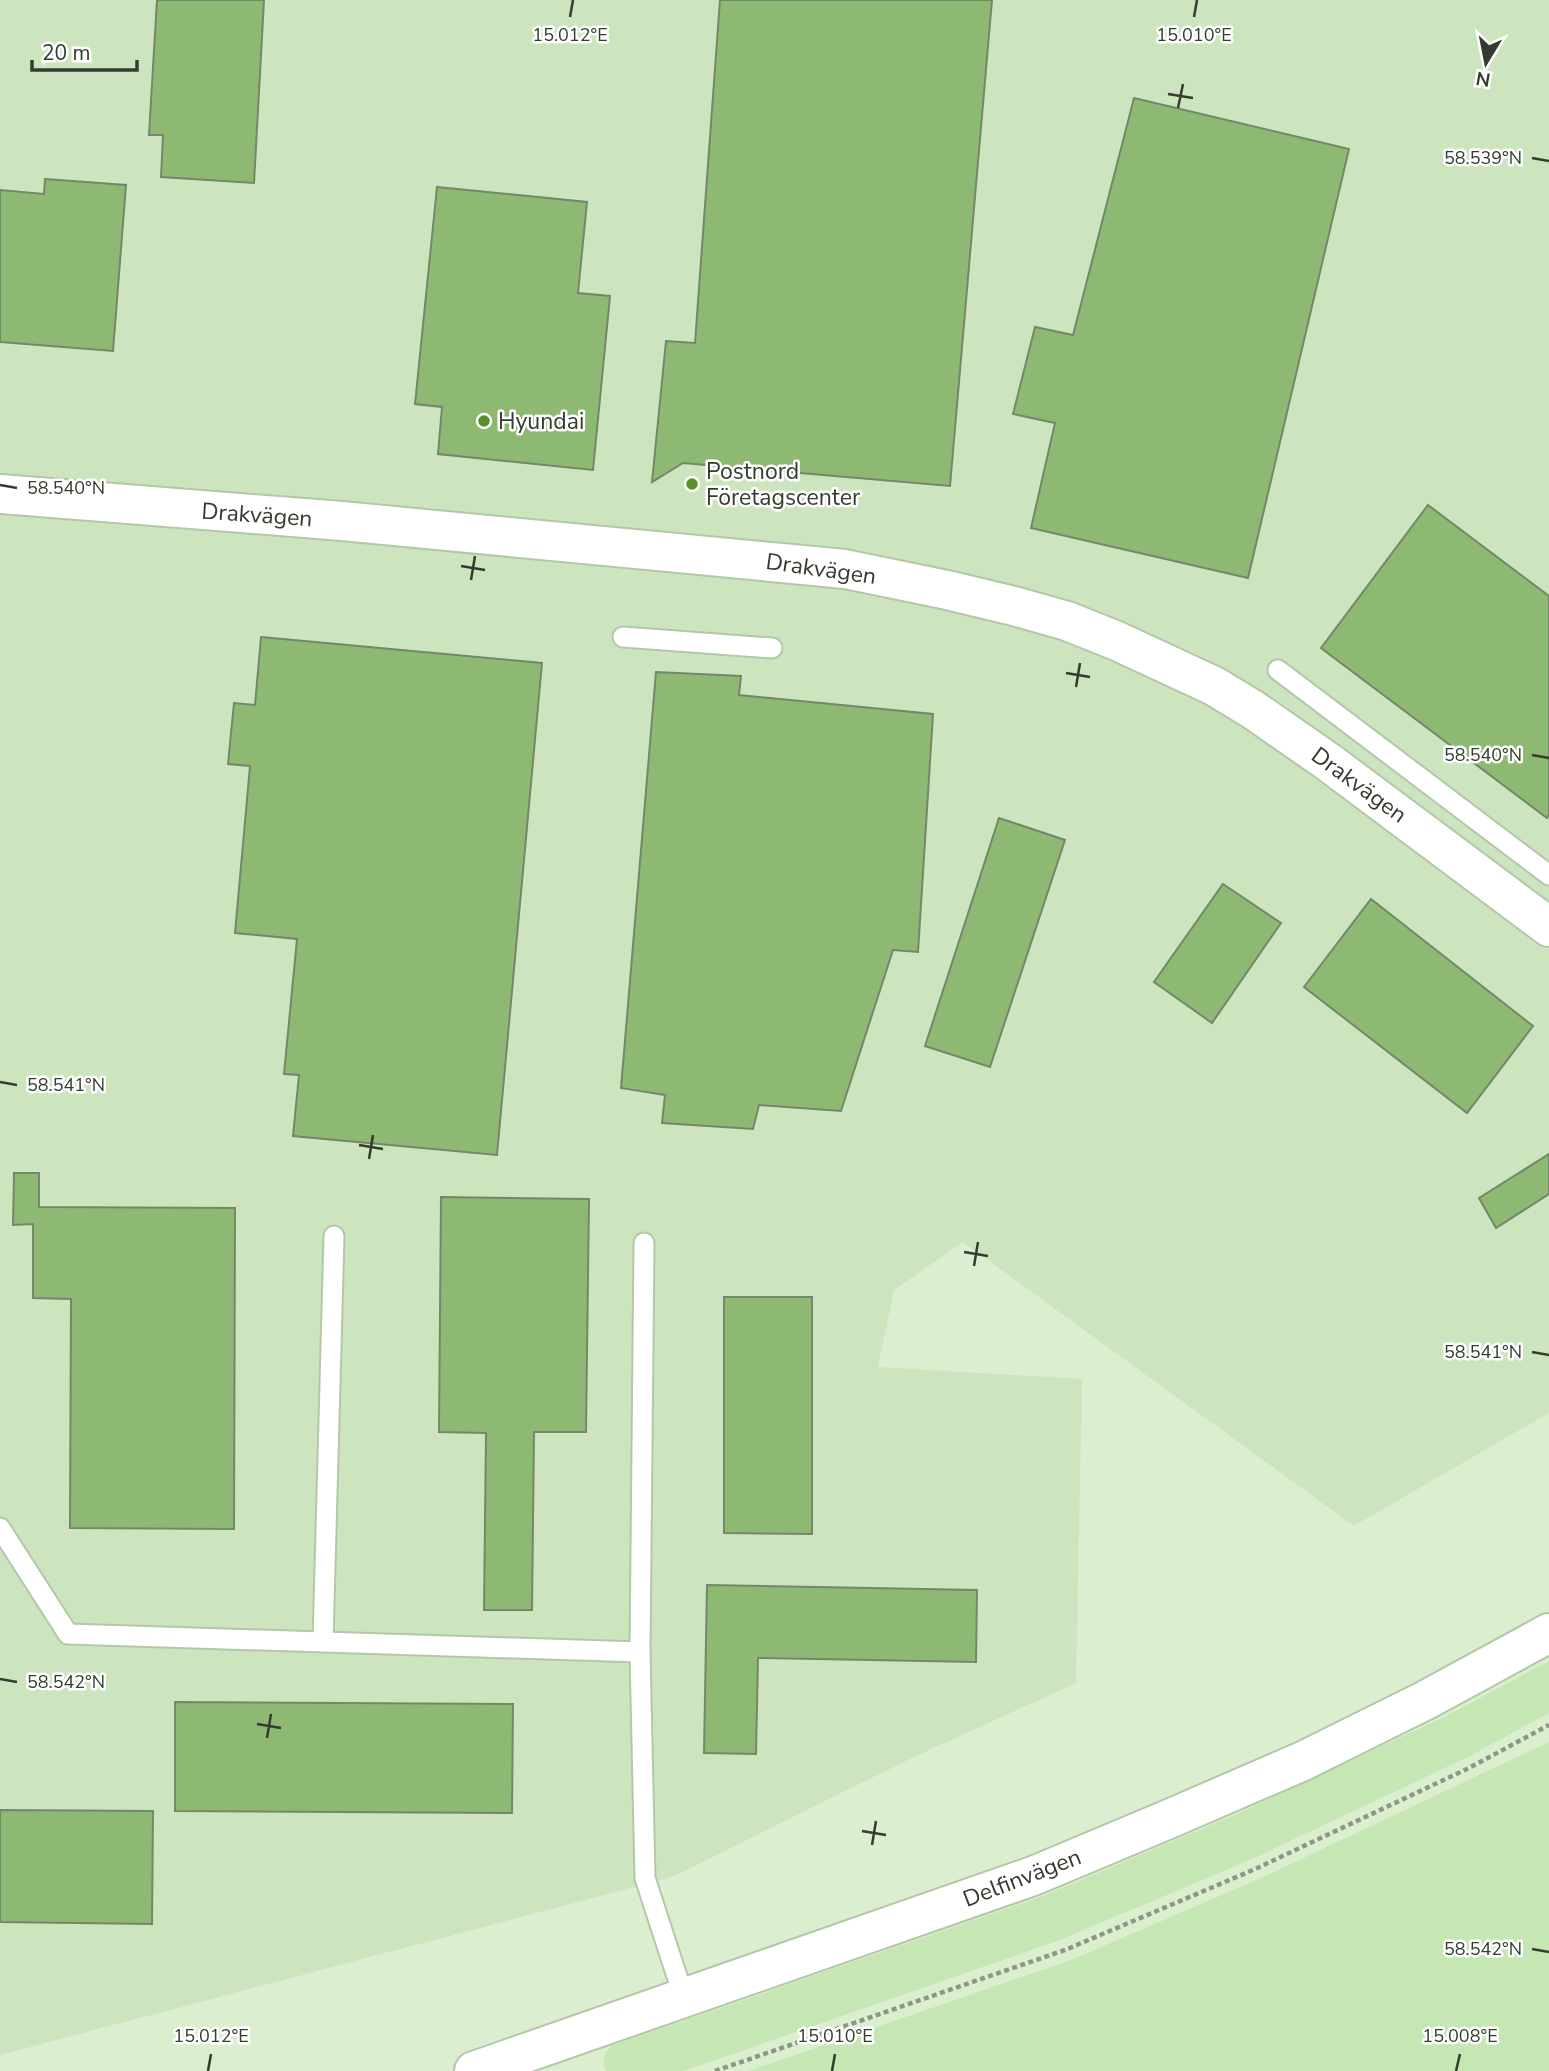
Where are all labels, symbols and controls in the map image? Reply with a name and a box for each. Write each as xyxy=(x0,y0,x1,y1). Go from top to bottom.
text: 15.012°E xyxy=(532,23,608,47)
text: 15.010°E xyxy=(1156,23,1232,47)
scale bar xyxy=(32,28,136,72)
north arrow xyxy=(1451,28,1521,98)
text: 20 m xyxy=(42,39,91,67)
text: N xyxy=(1474,65,1492,93)
text: 58.539°N xyxy=(1444,146,1522,170)
place label: Hyundai xyxy=(498,406,584,437)
marker: Hyundai xyxy=(476,413,492,429)
place label: Postnord Företagscenter xyxy=(706,456,861,513)
text: 58.540°N xyxy=(27,476,105,500)
marker: Postnord Företagscenter xyxy=(684,476,700,492)
street label: Drakvägen xyxy=(201,496,313,534)
street label: Drakvägen xyxy=(764,546,878,592)
street label: Drakvägen xyxy=(1305,740,1413,830)
text: 58.540°N xyxy=(1444,743,1522,767)
text: 58.541°N xyxy=(27,1073,105,1097)
text: 58.541°N xyxy=(1444,1340,1522,1364)
text: 58.542°N xyxy=(27,1670,105,1694)
street label: Delfinvägen xyxy=(958,1841,1086,1915)
text: 58.542°N xyxy=(1444,1937,1522,1961)
text: 15.012°E xyxy=(173,2024,249,2048)
text: 15.010°E xyxy=(797,2024,873,2048)
text: 15.008°E xyxy=(1422,2024,1498,2048)

